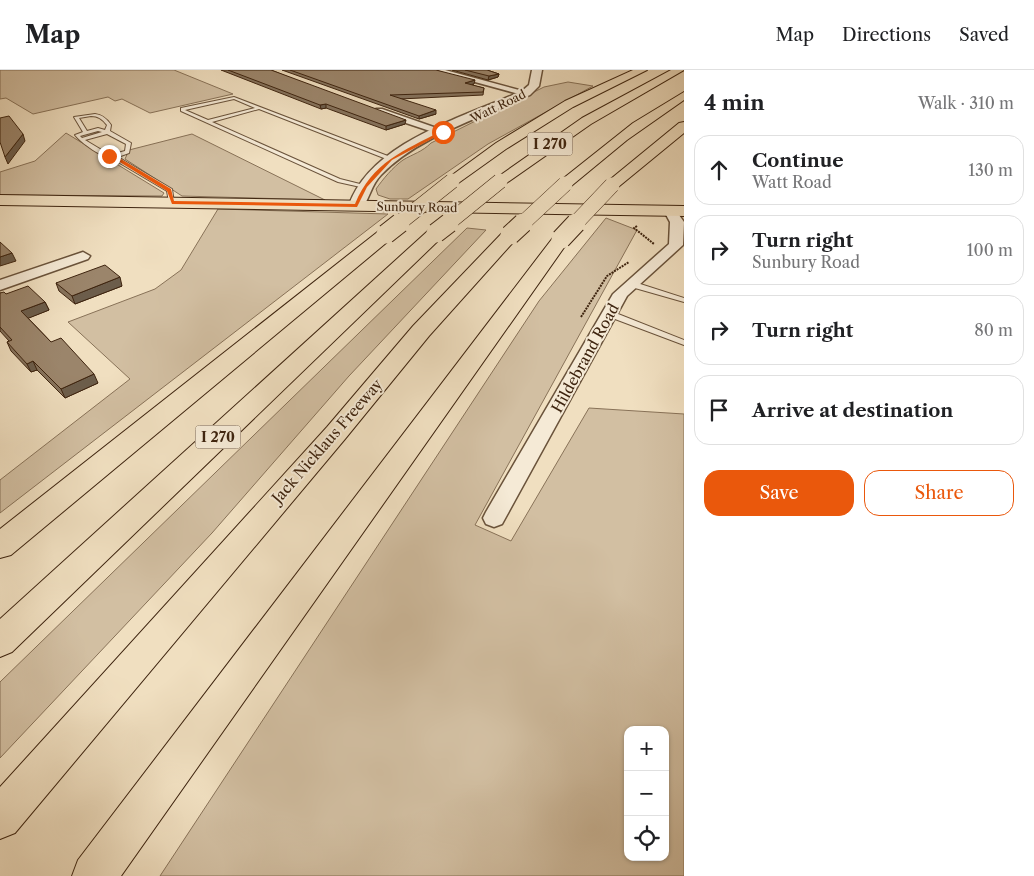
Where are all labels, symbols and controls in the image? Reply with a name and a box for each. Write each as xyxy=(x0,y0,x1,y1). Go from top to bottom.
text: Map xyxy=(25,20,80,49)
text: Map xyxy=(775,24,814,46)
text: Directions xyxy=(842,24,931,46)
text: Saved xyxy=(959,24,1009,46)
street label: Watt Road xyxy=(467,86,529,126)
text: 4 min xyxy=(704,90,765,115)
text: Walk · 310 m xyxy=(918,93,1014,113)
route start xyxy=(432,121,455,144)
road number: I 270 xyxy=(528,132,572,156)
route end xyxy=(98,145,121,168)
text: Continue xyxy=(752,149,844,172)
icon: ahead xyxy=(705,156,733,184)
text: 130 m xyxy=(968,160,1013,180)
text: Watt Road xyxy=(752,172,832,192)
street label: Sunbury Road xyxy=(376,199,458,215)
text: Turn right xyxy=(752,229,853,252)
icon: right xyxy=(705,236,733,264)
text: 100 m xyxy=(967,240,1013,260)
text: Sunbury Road xyxy=(752,252,860,272)
street label: Hildebrand Road xyxy=(547,300,623,416)
icon: right xyxy=(705,316,733,344)
text: Turn right xyxy=(752,319,853,342)
text: 80 m xyxy=(974,320,1013,340)
street label: Jack Nicklaus Freeway xyxy=(266,374,387,509)
icon: arrive xyxy=(705,396,733,424)
text: Arrive at destination xyxy=(752,399,953,422)
road number: I 270 xyxy=(196,426,240,448)
button: Save xyxy=(704,470,854,516)
button: Share xyxy=(864,470,1014,516)
map controls xyxy=(624,726,669,861)
button: + xyxy=(624,726,669,771)
button: − xyxy=(624,771,669,816)
button: locate xyxy=(624,816,669,861)

